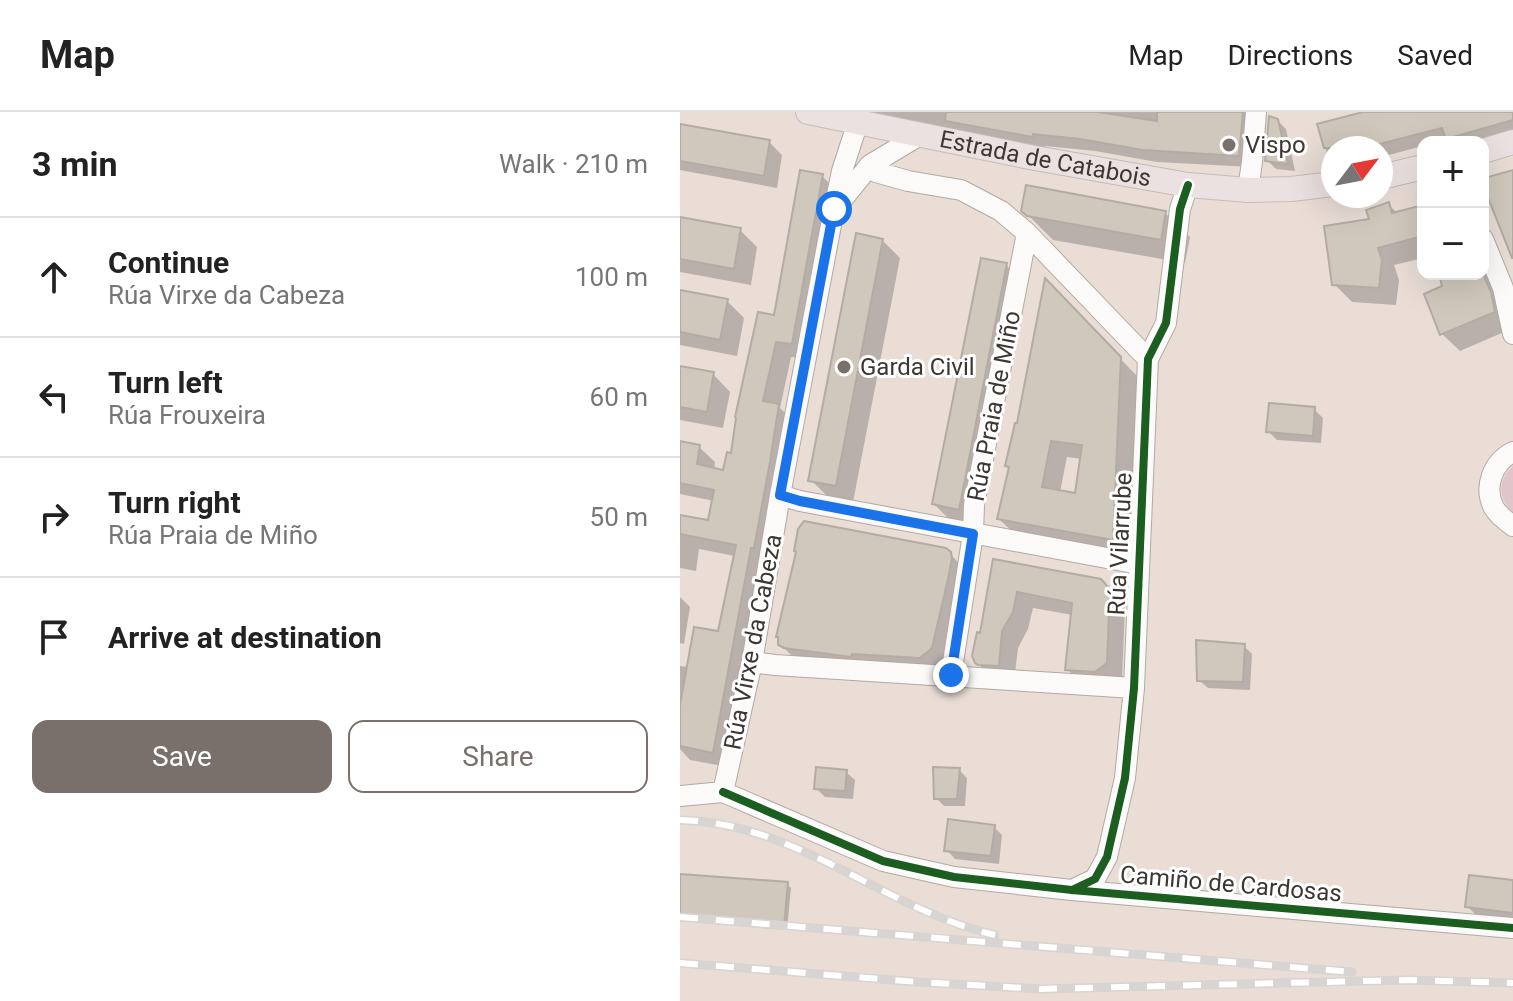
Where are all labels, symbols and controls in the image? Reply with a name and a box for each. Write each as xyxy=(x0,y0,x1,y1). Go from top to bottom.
text: Map xyxy=(40,33,115,77)
text: Map xyxy=(1128,39,1184,72)
text: Directions xyxy=(1228,39,1353,72)
text: Saved xyxy=(1397,39,1473,72)
street label: Estrada de Catabois xyxy=(937,125,1153,192)
place label: Vispo xyxy=(1245,131,1306,159)
marker: Vispo xyxy=(1220,136,1238,154)
north arrow xyxy=(1321,136,1393,208)
map controls xyxy=(1417,136,1489,280)
button: + xyxy=(1417,136,1489,208)
text: 3 min xyxy=(32,144,117,184)
text: Walk · 210 m xyxy=(499,149,648,179)
route start xyxy=(816,191,852,227)
button: − xyxy=(1417,208,1489,280)
text: Continue xyxy=(108,245,229,280)
icon: ahead xyxy=(32,255,76,299)
text: 100 m xyxy=(575,262,648,292)
text: Rúa Virxe da Cabeza xyxy=(108,280,345,310)
street label: Rúa Praia de Miño xyxy=(962,308,1026,504)
place label: Garda Civil xyxy=(860,353,975,381)
marker: Garda Civil xyxy=(835,358,853,376)
text: Turn left xyxy=(108,365,223,400)
icon: left xyxy=(32,375,76,419)
text: 60 m xyxy=(590,382,648,412)
text: Rúa Frouxeira xyxy=(108,400,266,430)
street label: Rúa Vilarrube xyxy=(1102,472,1138,616)
text: Turn right xyxy=(108,485,241,520)
icon: right xyxy=(32,495,76,539)
text: 50 m xyxy=(590,502,648,532)
text: Rúa Praia de Miño xyxy=(108,520,318,550)
street label: Rúa Virxe da Cabeza xyxy=(718,532,788,752)
icon: arrive xyxy=(32,615,76,659)
text: Arrive at destination xyxy=(108,620,382,655)
route end xyxy=(933,657,969,693)
button: Save xyxy=(32,720,332,793)
button: Share xyxy=(348,720,648,793)
street label: Camiño de Cardosas xyxy=(1119,860,1343,908)

